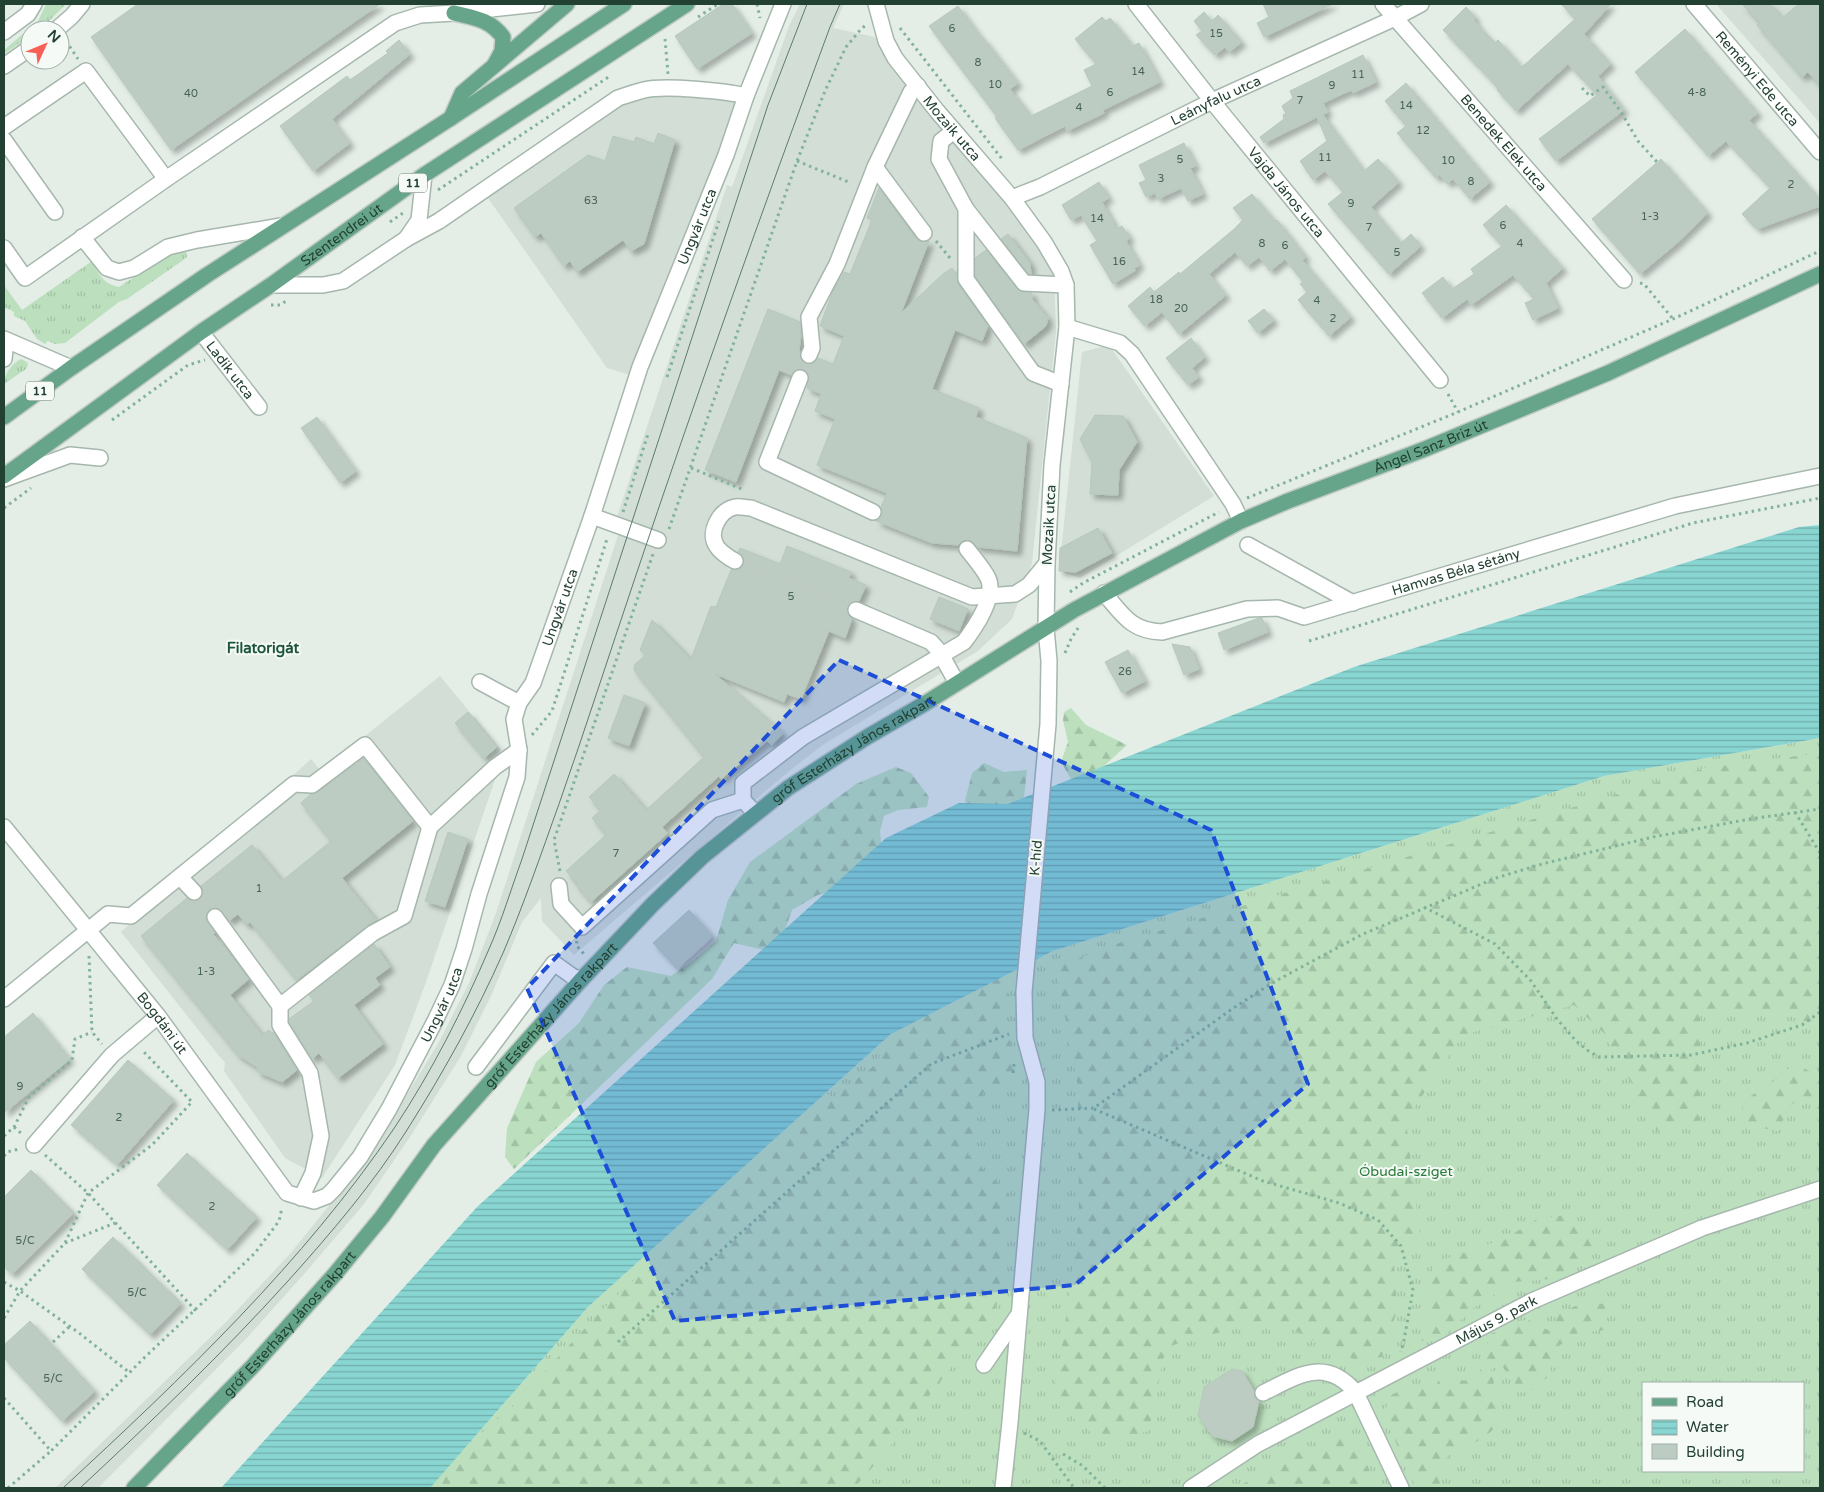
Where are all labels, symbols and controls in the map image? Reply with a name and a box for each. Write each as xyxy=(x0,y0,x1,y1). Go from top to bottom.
north arrow xyxy=(20,20,70,70)
house number: 6 xyxy=(949,22,956,35)
text: N xyxy=(44,26,64,46)
house number: 15 xyxy=(1209,27,1223,40)
street label: Reményi Ede utca xyxy=(1712,27,1803,130)
house number: 8 xyxy=(975,56,982,69)
house number: 14 xyxy=(1131,65,1145,78)
house number: 11 xyxy=(1351,68,1365,81)
street label: Leányfalu utca xyxy=(1168,72,1263,129)
house number: 10 xyxy=(988,78,1002,91)
house number: 9 xyxy=(1329,79,1336,92)
house number: 6 xyxy=(1107,86,1114,99)
house number: 4-8 xyxy=(1688,86,1706,99)
house number: 40 xyxy=(184,87,198,100)
street label: Benedek Elek utca xyxy=(1457,91,1551,194)
street label: Mozaik utca xyxy=(919,92,985,164)
house number: 7 xyxy=(1297,94,1304,107)
house number: 14 xyxy=(1399,99,1413,112)
house number: 4 xyxy=(1076,101,1083,114)
house number: 12 xyxy=(1416,124,1430,137)
street label: Vajda János utca xyxy=(1245,144,1328,241)
house number: 11 xyxy=(1318,151,1332,164)
house number: 5 xyxy=(1177,153,1184,166)
house number: 10 xyxy=(1441,154,1455,167)
house number: 3 xyxy=(1158,172,1165,185)
road number: 11 xyxy=(399,174,427,192)
house number: 8 xyxy=(1468,175,1475,188)
house number: 2 xyxy=(1788,178,1795,191)
street label: Ungvár utca xyxy=(674,186,720,267)
house number: 63 xyxy=(584,194,598,207)
house number: 9 xyxy=(1348,197,1355,210)
street label: Szentendrei út xyxy=(297,199,386,270)
house number: 1-3 xyxy=(1641,210,1659,223)
house number: 14 xyxy=(1090,212,1104,225)
house number: 6 xyxy=(1500,219,1507,232)
house number: 7 xyxy=(1366,221,1373,234)
house number: 8 xyxy=(1259,237,1266,250)
house number: 4 xyxy=(1517,237,1524,250)
house number: 6 xyxy=(1282,239,1289,252)
house number: 5 xyxy=(1394,246,1401,259)
house number: 16 xyxy=(1112,255,1126,268)
house number: 18 xyxy=(1149,293,1163,306)
house number: 4 xyxy=(1314,294,1321,307)
house number: 20 xyxy=(1174,302,1188,315)
house number: 2 xyxy=(1330,312,1337,325)
street label: Ladik utca xyxy=(203,338,258,402)
road number: 11 xyxy=(26,382,54,401)
street label: Ángel Sanz Briz út xyxy=(1371,415,1491,476)
street label: Mozaik utca xyxy=(1038,484,1060,566)
street label: Hamvas Béla sétány xyxy=(1390,544,1523,599)
street label: Ungvár utca xyxy=(538,566,581,648)
house number: 5 xyxy=(788,590,795,603)
district label: Filatorigát xyxy=(227,639,299,658)
house number: 26 xyxy=(1118,665,1132,678)
street label: gróf Esterházy János rakpart xyxy=(768,691,938,807)
street label: K-híd xyxy=(1026,839,1046,877)
house number: 7 xyxy=(613,847,620,860)
house number: 1 xyxy=(256,882,262,895)
street label: gróf Esterházy János rakpart xyxy=(481,938,621,1091)
house number: 1-3 xyxy=(197,965,215,978)
street label: Ungvár utca xyxy=(417,965,466,1045)
street label: Bogdáni út xyxy=(133,989,192,1058)
house number: 9 xyxy=(17,1080,24,1093)
house number: 2 xyxy=(116,1111,123,1124)
park label: Óbudai-sziget xyxy=(1359,1163,1454,1180)
house number: 2 xyxy=(209,1200,216,1213)
house number: 5/C xyxy=(15,1234,35,1247)
street label: gróf Esterházy János rakpart xyxy=(219,1247,359,1400)
house number: 5/C xyxy=(127,1286,147,1299)
street label: Május 9. park xyxy=(1453,1291,1540,1348)
house number: 5/C xyxy=(43,1372,63,1385)
legend xyxy=(1642,1382,1804,1472)
text: Road xyxy=(1686,1393,1724,1411)
text: Water xyxy=(1686,1418,1729,1436)
text: Building xyxy=(1686,1443,1745,1461)

